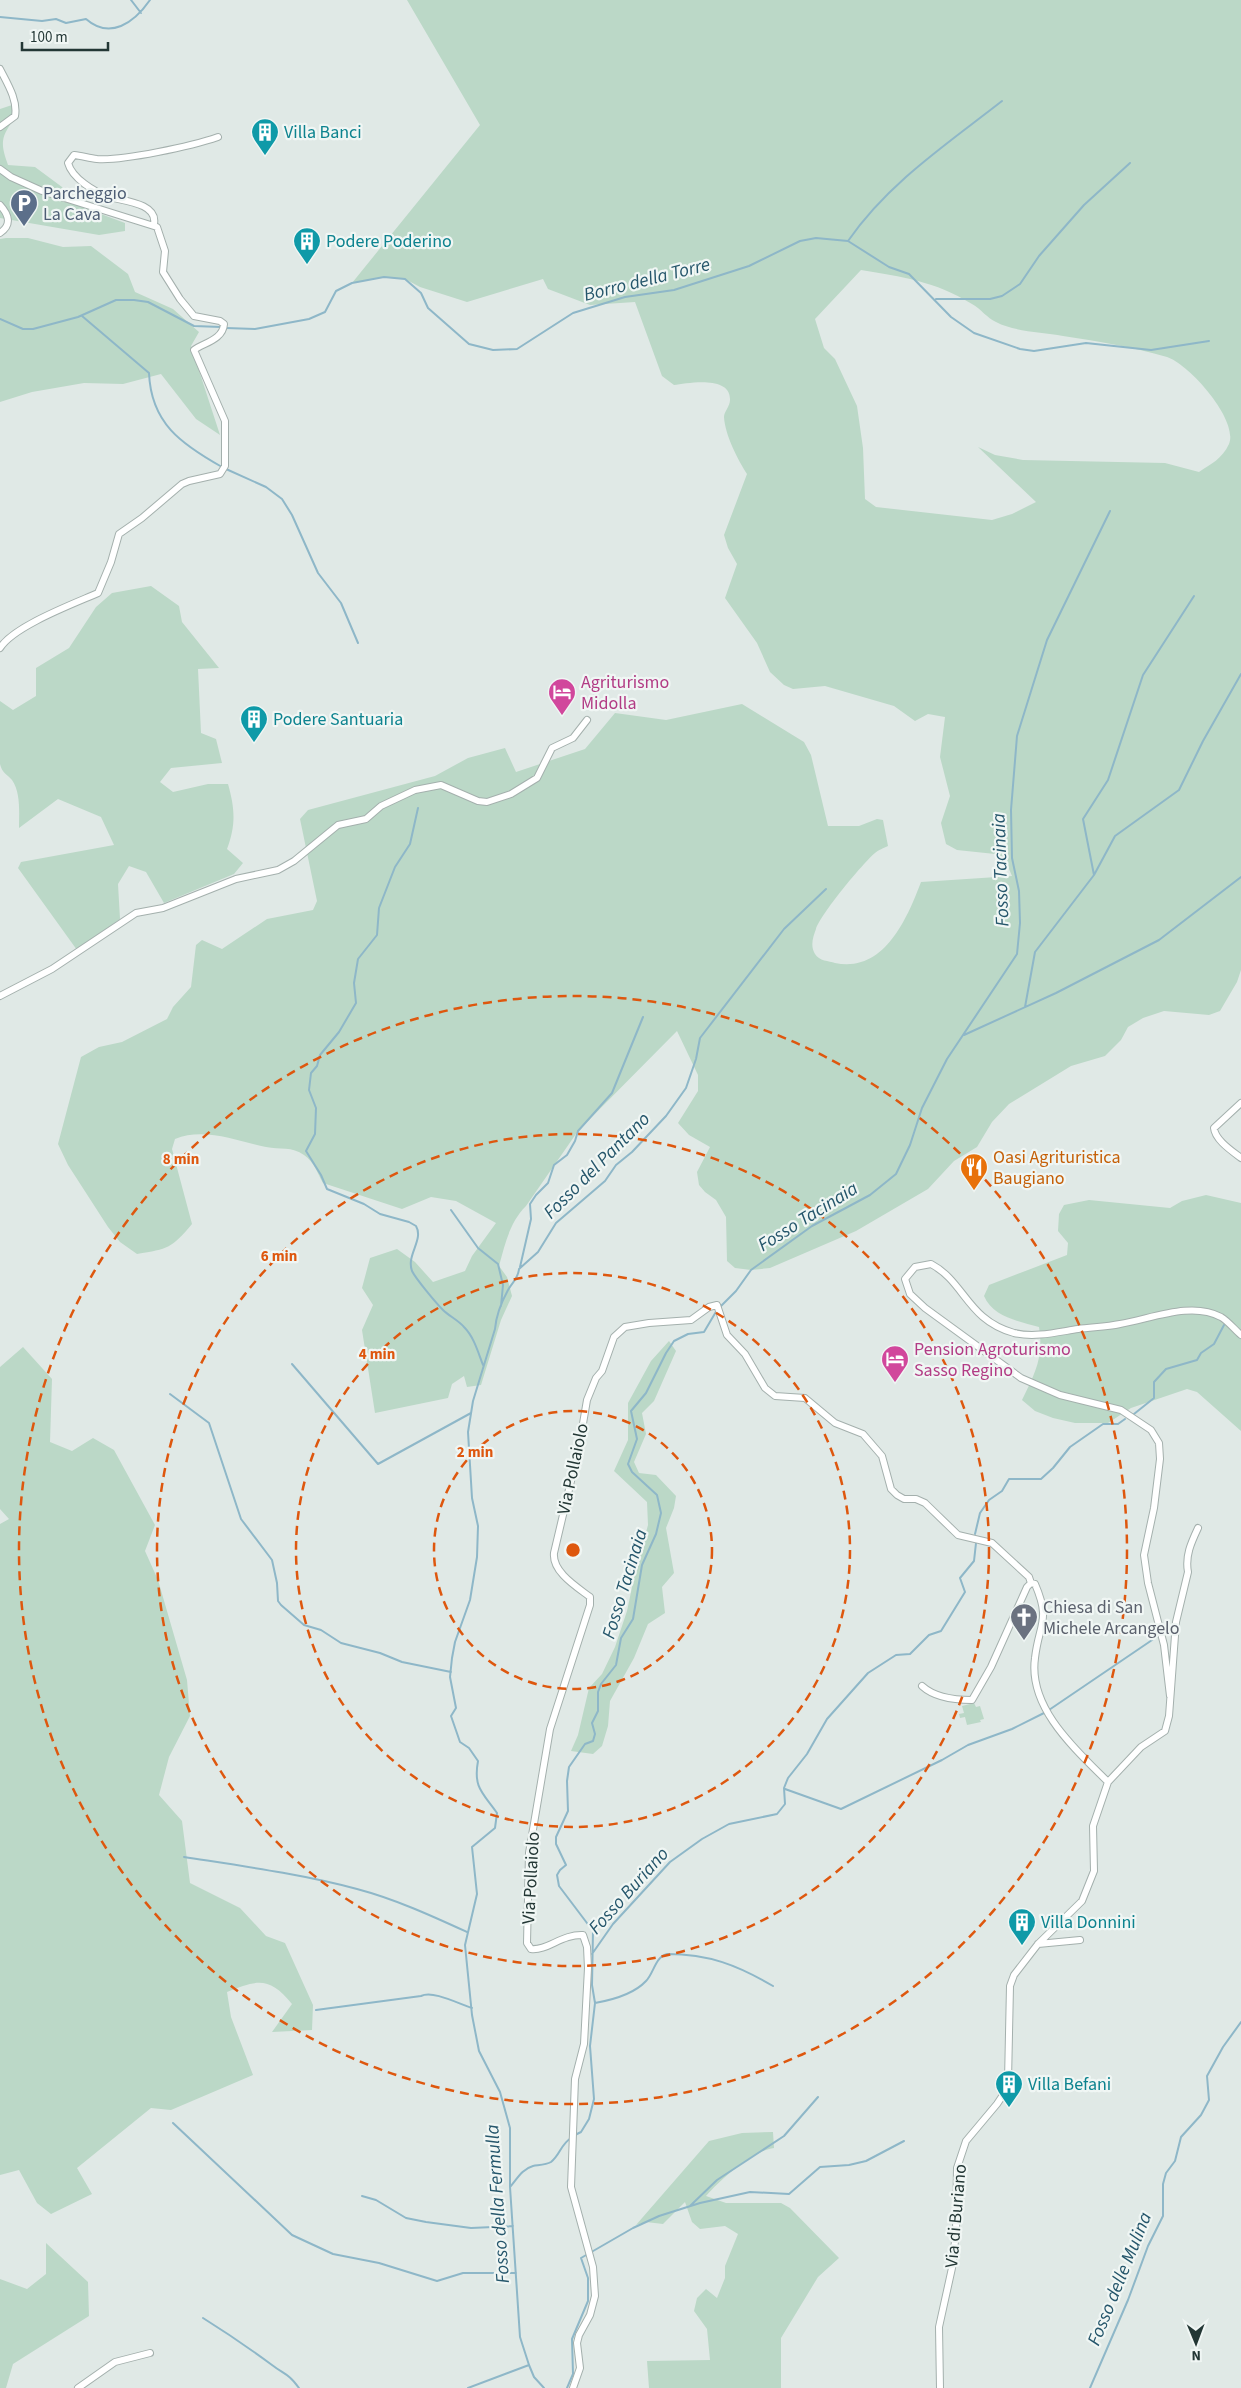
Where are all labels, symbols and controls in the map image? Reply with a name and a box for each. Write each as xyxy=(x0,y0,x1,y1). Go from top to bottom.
scale bar xyxy=(22,20,109,52)
text: 100 m xyxy=(30,27,68,48)
building icon: Villa Banci xyxy=(250,117,280,156)
place label: Villa Banci xyxy=(284,120,362,145)
place label: Parcheggio La Cava xyxy=(43,181,127,227)
parking icon: Parcheggio La Cava xyxy=(9,188,39,227)
building icon: Podere Poderino xyxy=(292,226,322,265)
place label: Podere Poderino xyxy=(326,229,452,254)
water label: Borro della Torre xyxy=(581,251,713,309)
place label: Agriturismo Midolla xyxy=(581,670,669,716)
hotel icon: Agriturismo Midolla xyxy=(547,677,577,716)
building icon: Podere Santuaria xyxy=(239,704,269,743)
place label: Podere Santuaria xyxy=(273,707,403,732)
water label: Fosso Tacinaia xyxy=(986,813,1016,927)
water label: Fosso del Pantano xyxy=(537,1106,657,1226)
place label: Oasi Agrituristica Baugiano xyxy=(993,1145,1120,1191)
text: 8 min xyxy=(163,1149,199,1170)
restaurant icon: Oasi Agrituristica Baugiano xyxy=(959,1152,989,1191)
water label: Fosso Tacinaia xyxy=(753,1175,863,1259)
text: 6 min xyxy=(261,1246,297,1267)
place label: Pension Agroturismo Sasso Regino xyxy=(914,1337,1071,1383)
text: 4 min xyxy=(359,1344,395,1365)
hotel icon: Pension Agroturismo Sasso Regino xyxy=(880,1344,910,1383)
street label: Via Pollaiolo xyxy=(551,1421,595,1517)
text: 2 min xyxy=(457,1442,493,1463)
water label: Fosso Tacinaia xyxy=(595,1526,655,1642)
centre of rings xyxy=(564,1541,582,1559)
place label: Chiesa di San Michele Arcangelo xyxy=(1043,1595,1179,1641)
church icon: Chiesa di San Michele Arcangelo xyxy=(1009,1602,1039,1641)
street label: Via Pollaiolo xyxy=(516,1831,546,1925)
water label: Fosso Buriano xyxy=(582,1841,676,1941)
building icon: Villa Donnini xyxy=(1007,1907,1037,1946)
place label: Villa Donnini xyxy=(1041,1910,1136,1935)
building icon: Villa Befani xyxy=(994,2069,1024,2108)
place label: Villa Befani xyxy=(1028,2072,1111,2097)
water label: Fosso della Fermulla xyxy=(479,2124,517,2284)
street label: Via di Buriano xyxy=(939,2163,973,2269)
water label: Fosso delle Mulina xyxy=(1081,2208,1159,2350)
north arrow xyxy=(1171,2318,1221,2368)
text: N xyxy=(1191,2345,1201,2365)

